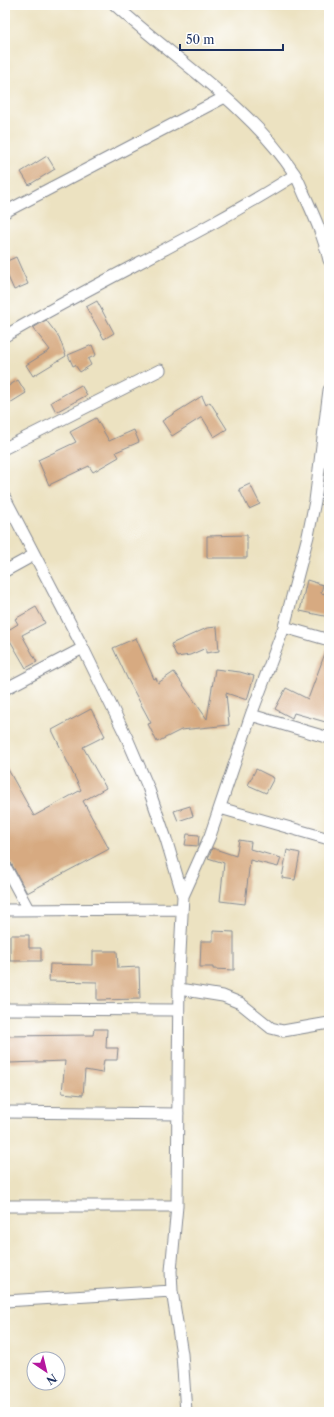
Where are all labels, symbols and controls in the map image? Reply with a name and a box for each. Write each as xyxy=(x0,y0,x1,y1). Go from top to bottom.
scale bar xyxy=(180,26,283,52)
text: 50 m xyxy=(186,32,215,47)
north arrow xyxy=(26,1351,66,1391)
text: N xyxy=(43,1371,60,1388)

